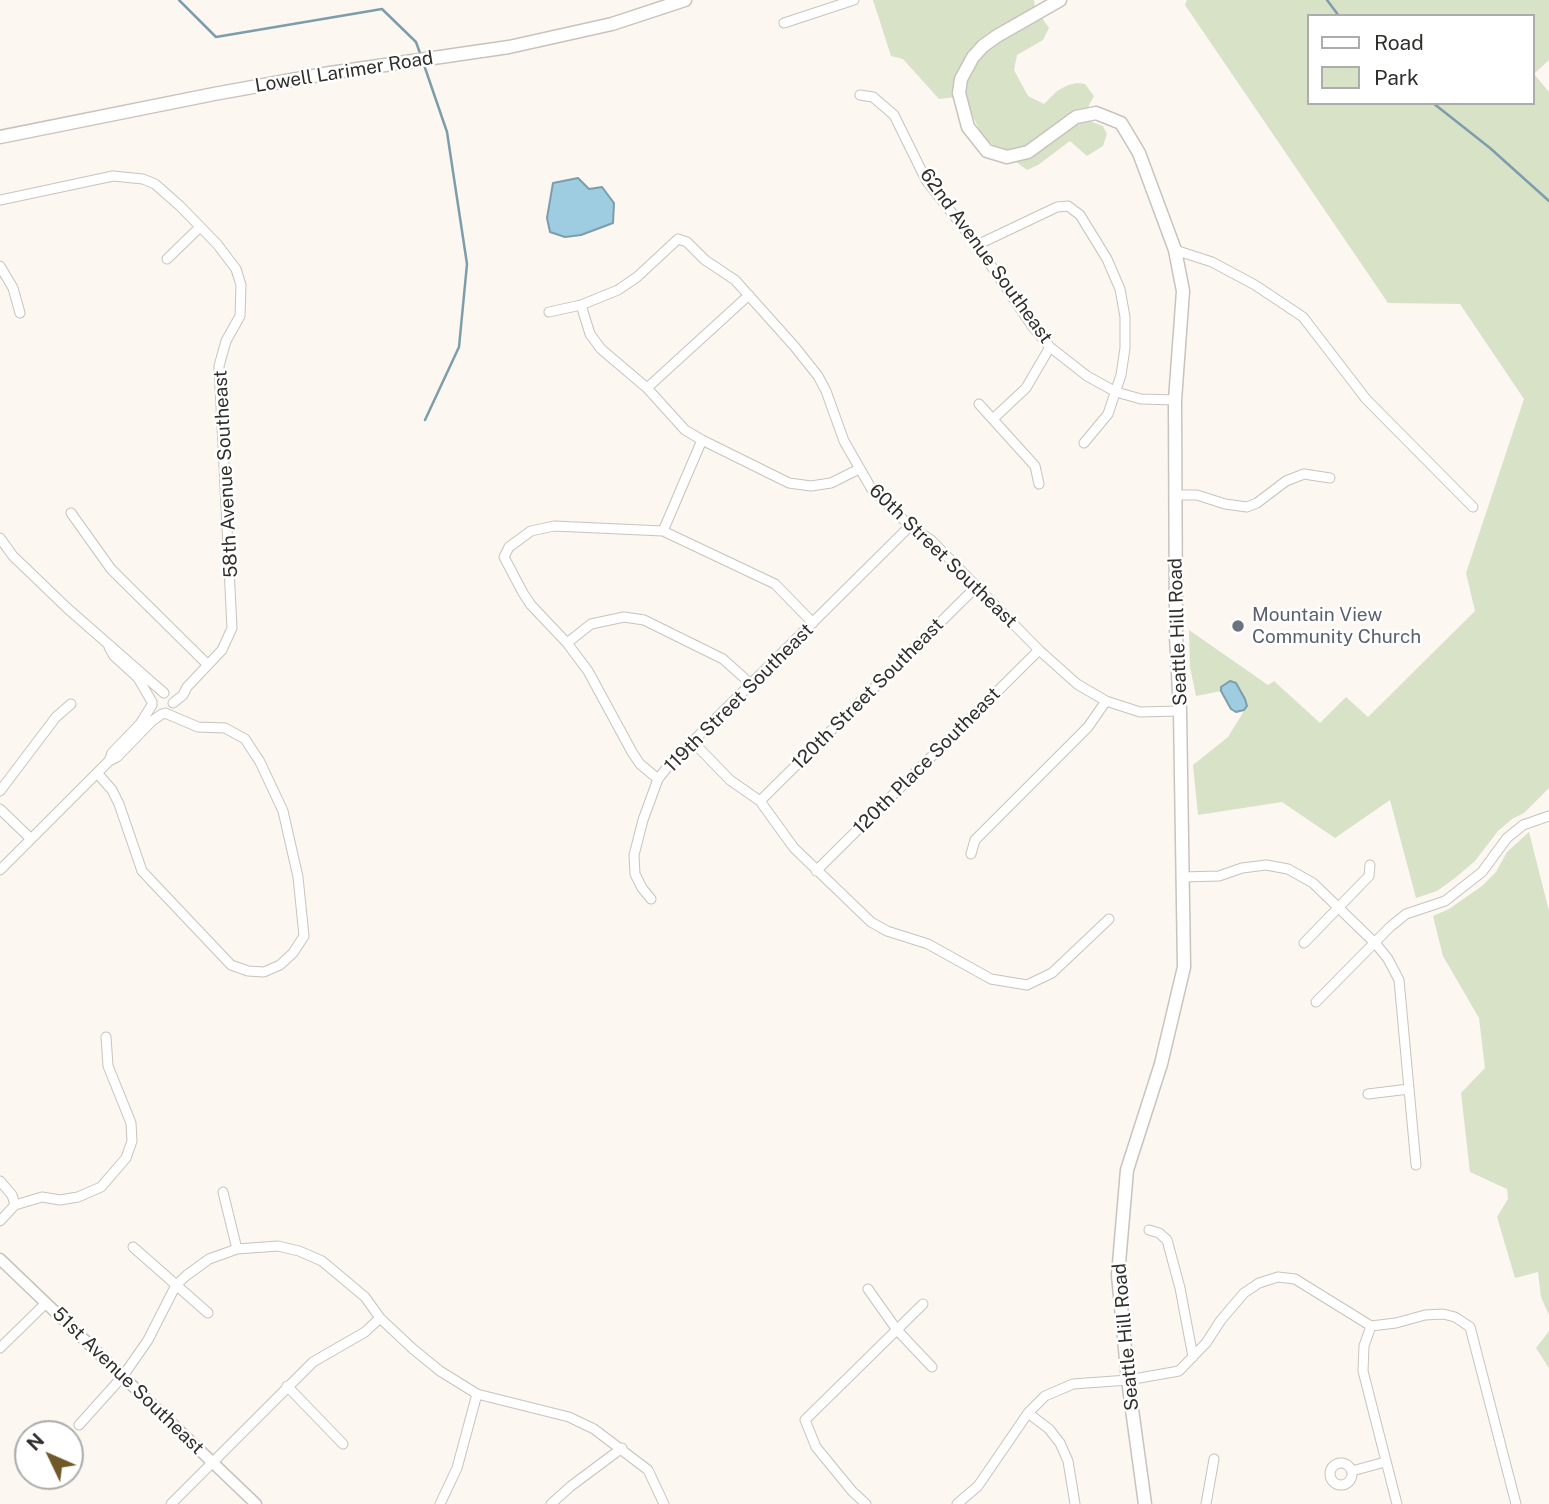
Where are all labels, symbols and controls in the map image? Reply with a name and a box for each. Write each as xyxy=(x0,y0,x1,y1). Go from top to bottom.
legend xyxy=(1308,14,1535,105)
text: Road xyxy=(1374,30,1424,55)
street label: Lowell Larimer Road xyxy=(253,47,435,97)
text: Park xyxy=(1374,65,1419,90)
street label: 62nd Avenue Southeast xyxy=(915,164,1057,348)
street label: 58th Avenue Southeast xyxy=(209,370,243,578)
street label: 60th Street Southeast xyxy=(864,479,1022,633)
street label: Seattle Hill Road xyxy=(1164,558,1192,706)
place label: Mountain View Community Church xyxy=(1252,604,1421,648)
street label: 120th Street Southeast xyxy=(788,614,948,774)
marker: Mountain View Community Church xyxy=(1230,618,1246,634)
street label: 119th Street Southeast xyxy=(660,619,818,777)
street label: 120th Place Southeast xyxy=(849,683,1005,839)
street label: Seattle Hill Road xyxy=(1108,1262,1144,1412)
street label: 51st Avenue Southeast xyxy=(47,1303,209,1459)
north arrow xyxy=(14,1420,84,1490)
text: N xyxy=(22,1429,48,1455)

